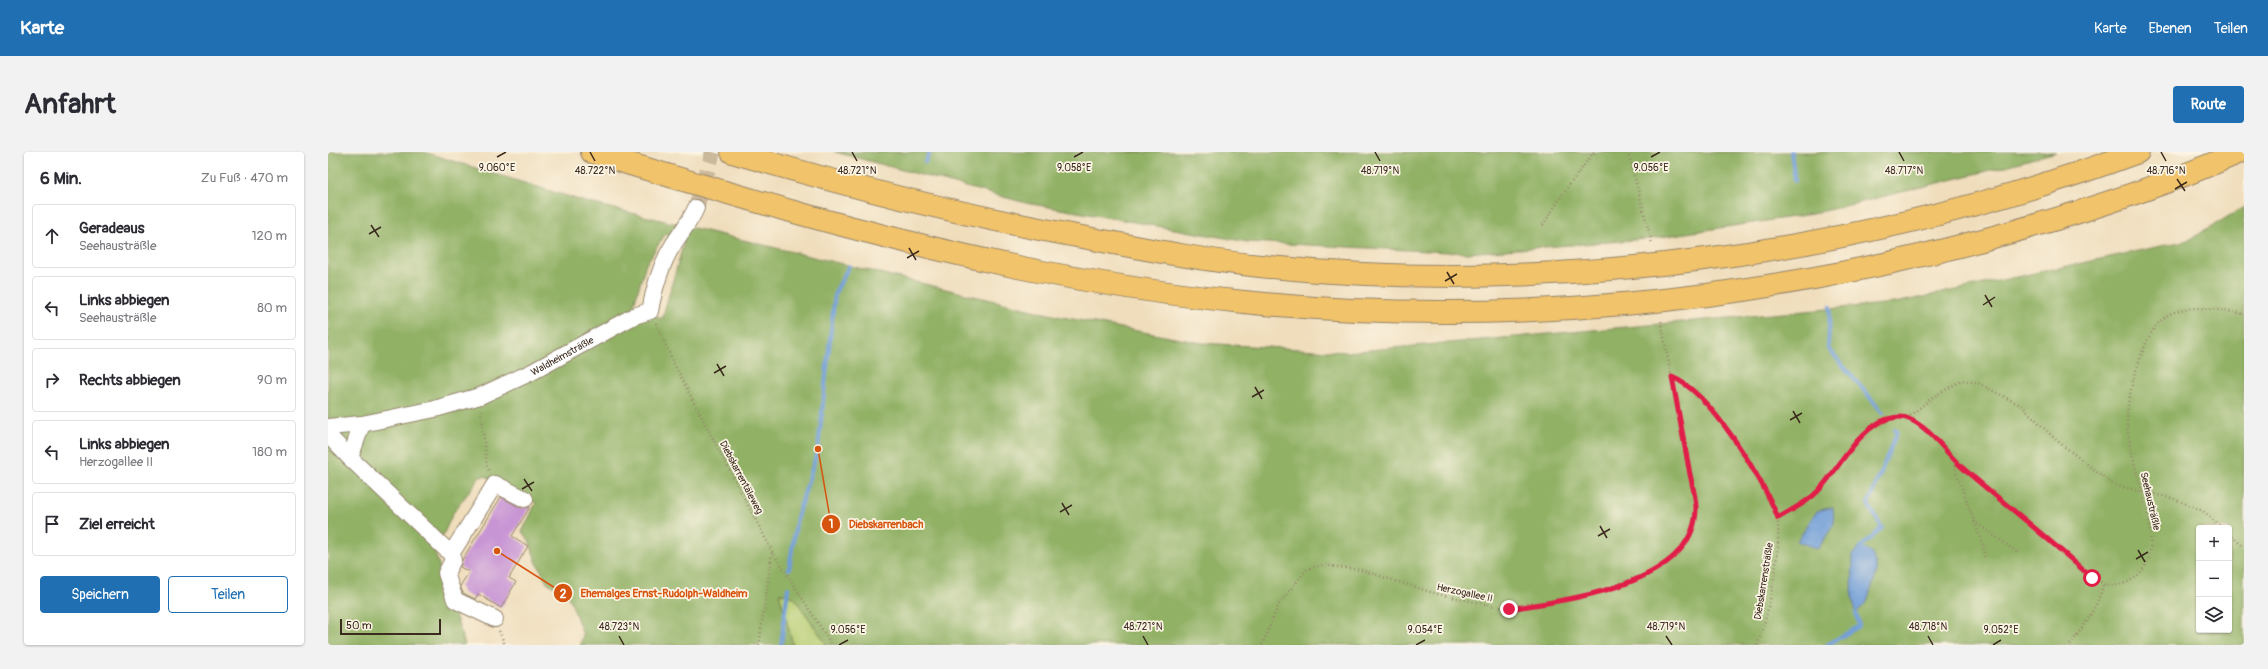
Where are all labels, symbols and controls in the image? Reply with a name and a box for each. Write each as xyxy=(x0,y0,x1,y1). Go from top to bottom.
text: Karte xyxy=(20,16,64,40)
text: Karte xyxy=(2094,20,2127,37)
text: Ebenen xyxy=(2149,20,2192,37)
text: Teilen xyxy=(2214,20,2248,37)
button: Route xyxy=(2173,86,2244,123)
text: Anfahrt xyxy=(24,87,116,122)
text: 9.060°E xyxy=(479,162,515,174)
text: 9.058°E xyxy=(1057,162,1091,174)
text: 9.056°E xyxy=(1634,162,1669,174)
text: 48.722°N xyxy=(575,165,616,177)
text: 48.721°N xyxy=(838,165,877,177)
text: 48.719°N xyxy=(1361,165,1399,177)
text: 48.717°N xyxy=(1885,165,1924,177)
text: 48.716°N xyxy=(2146,165,2186,177)
text: 6 Min. xyxy=(40,168,82,189)
text: Zu Fuß · 470 m xyxy=(201,170,288,186)
text: Geradeaus xyxy=(79,219,145,238)
icon: ahead xyxy=(41,225,63,247)
text: 120 m xyxy=(251,228,287,244)
text: Seehausträßle xyxy=(79,238,156,254)
text: Links abbiegen xyxy=(79,291,170,310)
icon: left xyxy=(41,297,63,319)
text: 80 m xyxy=(257,300,287,316)
text: Seehausträßle xyxy=(79,310,156,326)
street label: Waldheimsträßle xyxy=(529,334,596,379)
icon: right xyxy=(41,369,63,391)
text: Rechts abbiegen xyxy=(79,371,181,390)
text: 90 m xyxy=(257,372,287,388)
text: Links abbiegen xyxy=(79,435,170,454)
street label: Diebskarrentäleweg xyxy=(717,439,765,516)
icon: left xyxy=(41,441,63,463)
text: 180 m xyxy=(252,444,287,460)
text: Herzogallee II xyxy=(79,454,153,470)
street label: Seehausträßle xyxy=(2137,471,2163,532)
callout: Diebskarrenbach xyxy=(821,512,932,535)
icon: arrive xyxy=(41,513,63,535)
text: Ziel erreicht xyxy=(79,515,155,534)
text: 1 xyxy=(829,517,833,532)
text: Diebskarrenbach xyxy=(849,518,923,531)
map controls xyxy=(2196,525,2232,633)
button: + xyxy=(2196,525,2232,561)
street label: Diebskarrensträßle xyxy=(1752,542,1776,621)
button: − xyxy=(2196,561,2232,597)
route start xyxy=(2083,569,2101,587)
button: Speichern xyxy=(40,576,160,613)
button: Teilen xyxy=(168,576,288,613)
street label: Herzogallee II xyxy=(1436,581,1494,605)
callout: Ehemalges Ernst-Rudolph-Waldheim xyxy=(553,582,756,605)
text: 2 xyxy=(560,587,567,602)
text: Ehemalges Ernst-Rudolph-Waldheim xyxy=(581,587,748,600)
button: layers xyxy=(2196,597,2232,633)
route end xyxy=(1500,600,1518,618)
scale bar xyxy=(340,617,441,636)
text: 50 m xyxy=(346,619,372,632)
text: 48.723°N xyxy=(599,621,639,633)
text: 48.721°N xyxy=(1124,621,1163,633)
text: 48.719°N xyxy=(1647,621,1685,633)
text: 48.718°N xyxy=(1909,621,1947,633)
text: 9.056°E xyxy=(831,624,866,636)
text: 9.054°E xyxy=(1408,624,1442,636)
text: 9.052°E xyxy=(1984,624,2018,636)

